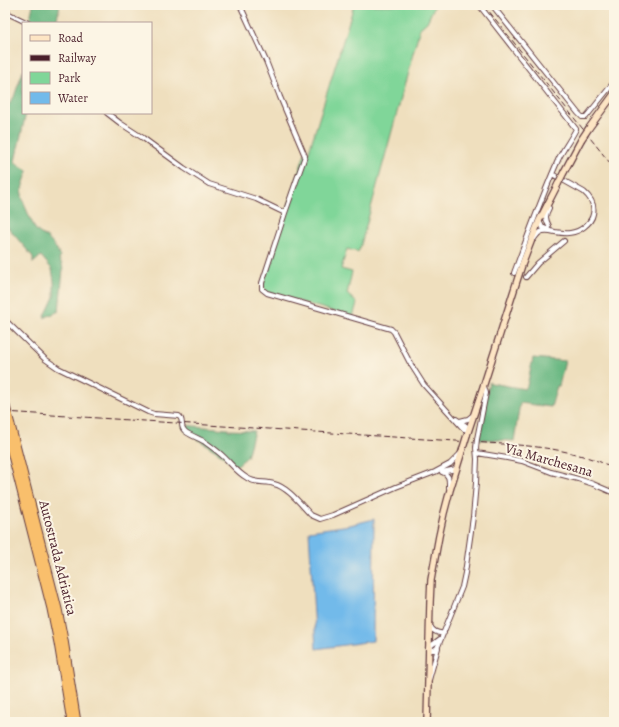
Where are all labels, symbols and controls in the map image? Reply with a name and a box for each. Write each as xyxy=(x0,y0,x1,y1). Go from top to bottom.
legend xyxy=(22,22,152,114)
text: Road xyxy=(58,30,84,46)
text: Railway xyxy=(58,50,97,66)
text: Park xyxy=(58,70,81,86)
text: Water xyxy=(57,90,88,106)
street label: Via Marchesana xyxy=(502,438,596,482)
street label: Autostrada Adriatica xyxy=(34,497,82,618)

